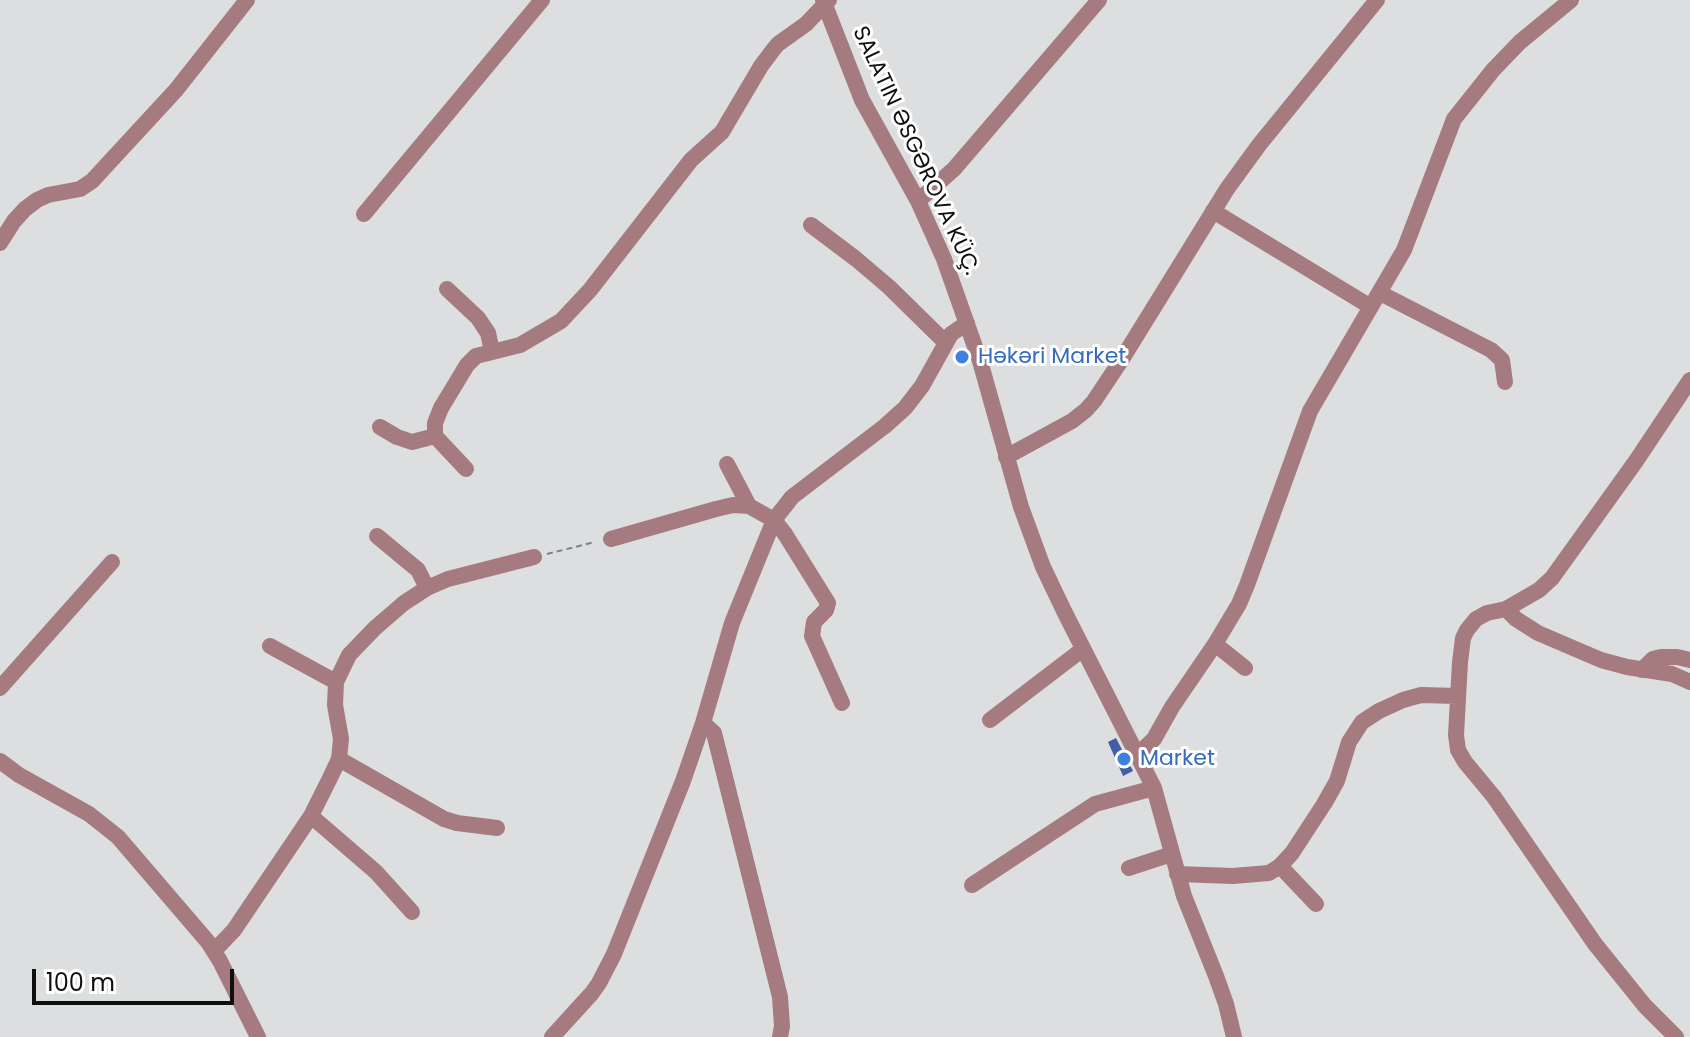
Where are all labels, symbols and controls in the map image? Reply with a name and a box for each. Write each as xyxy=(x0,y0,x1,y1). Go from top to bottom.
street label: SALATIN ƏSGƏROVA KÜÇ. xyxy=(846,23,984,279)
place label: Həkəri Market xyxy=(978,344,1126,370)
marker: Həkəri Market xyxy=(953,348,971,366)
place label: Market xyxy=(1140,746,1215,772)
marker: Market xyxy=(1115,750,1133,768)
scale bar xyxy=(36,953,238,1003)
text: 100 m xyxy=(46,966,115,999)

